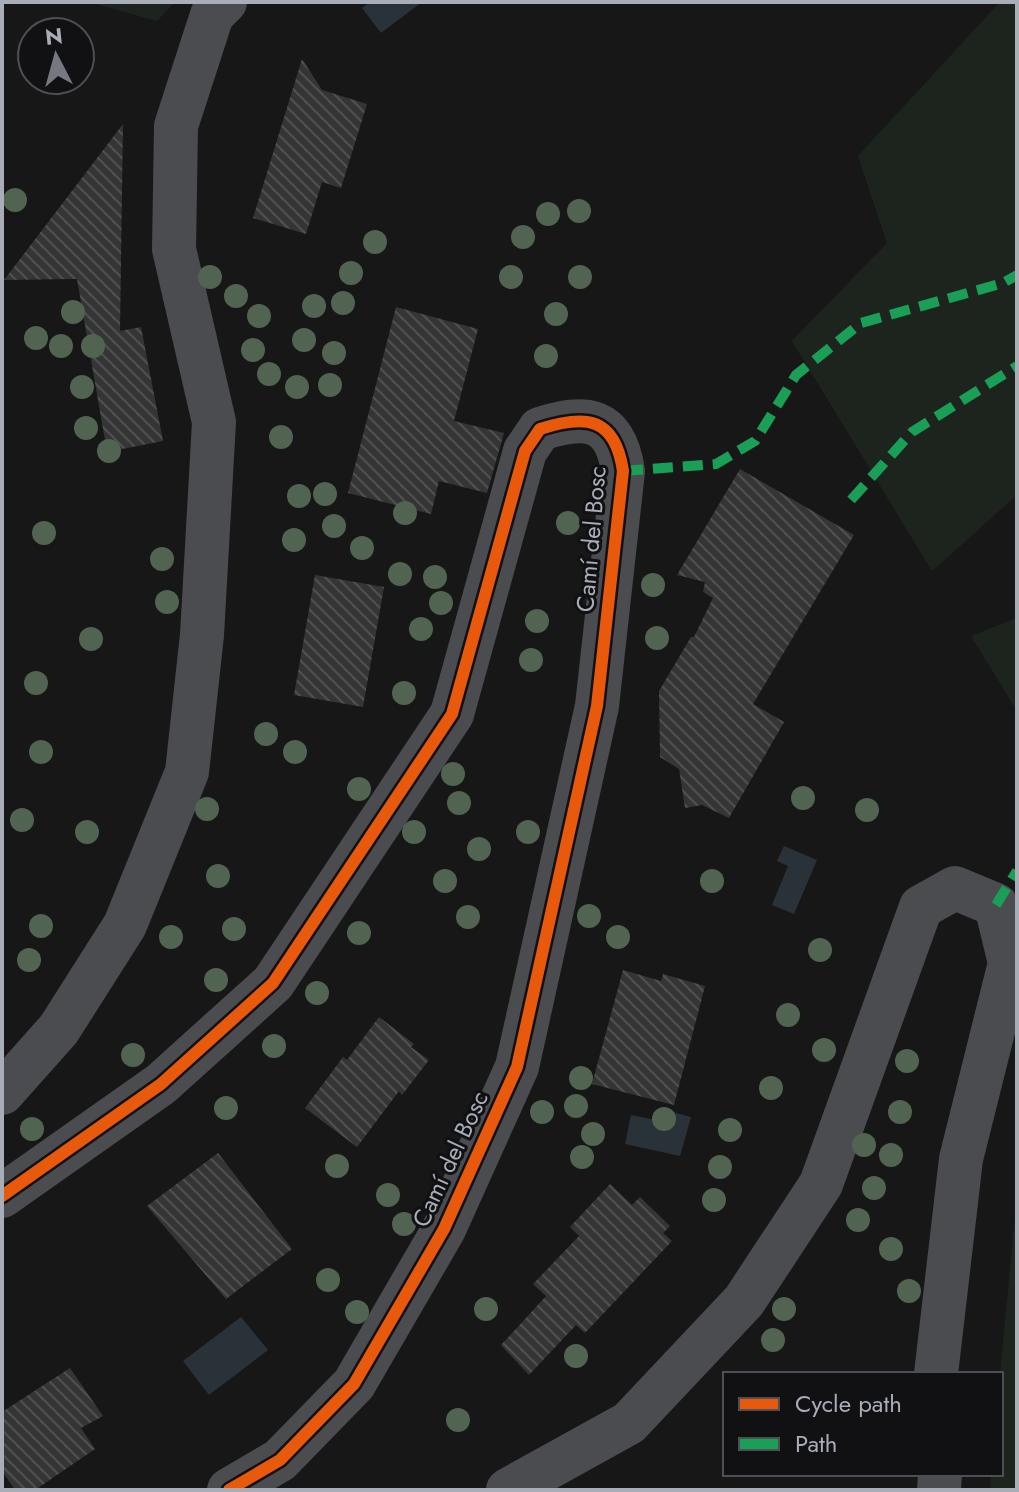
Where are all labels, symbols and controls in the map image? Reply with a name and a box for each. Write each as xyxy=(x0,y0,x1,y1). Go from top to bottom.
north arrow xyxy=(16,16,96,96)
text: N xyxy=(44,19,64,53)
street label: Camí del Bosc xyxy=(567,464,615,614)
street label: Camí del Bosc xyxy=(403,1085,497,1233)
legend xyxy=(723,1372,1003,1476)
text: Cycle path xyxy=(795,1386,902,1421)
text: Path xyxy=(795,1426,837,1461)

